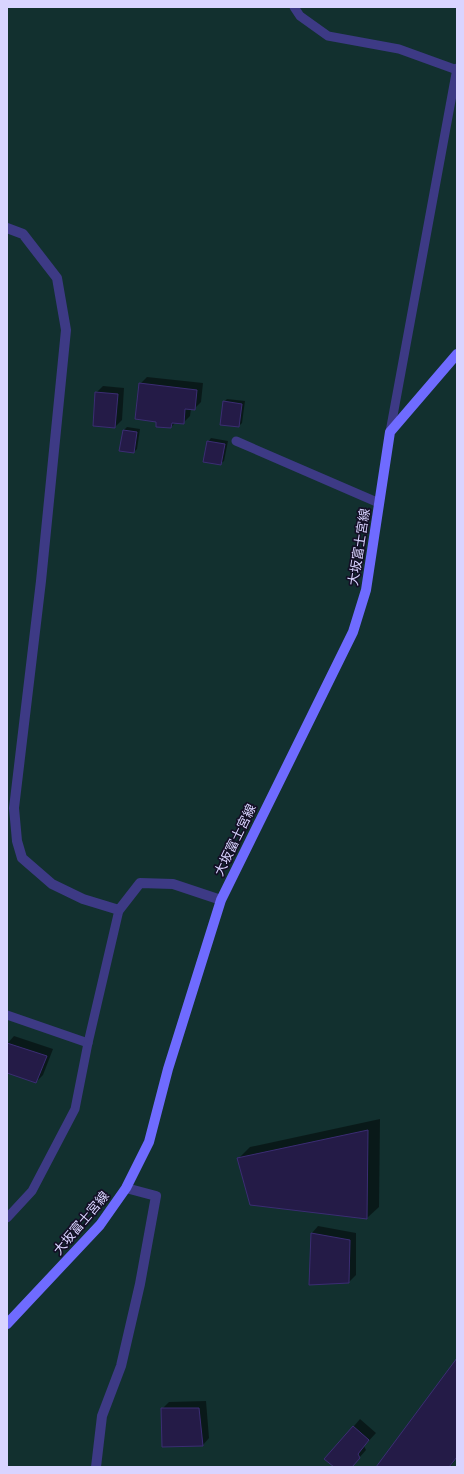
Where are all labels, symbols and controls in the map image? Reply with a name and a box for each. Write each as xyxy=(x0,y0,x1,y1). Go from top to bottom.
street label: 大坂富士宮線 xyxy=(345,507,373,587)
street label: 大坂富士宮線 xyxy=(211,802,259,878)
street label: 大坂富士宮線 xyxy=(50,1188,112,1258)

